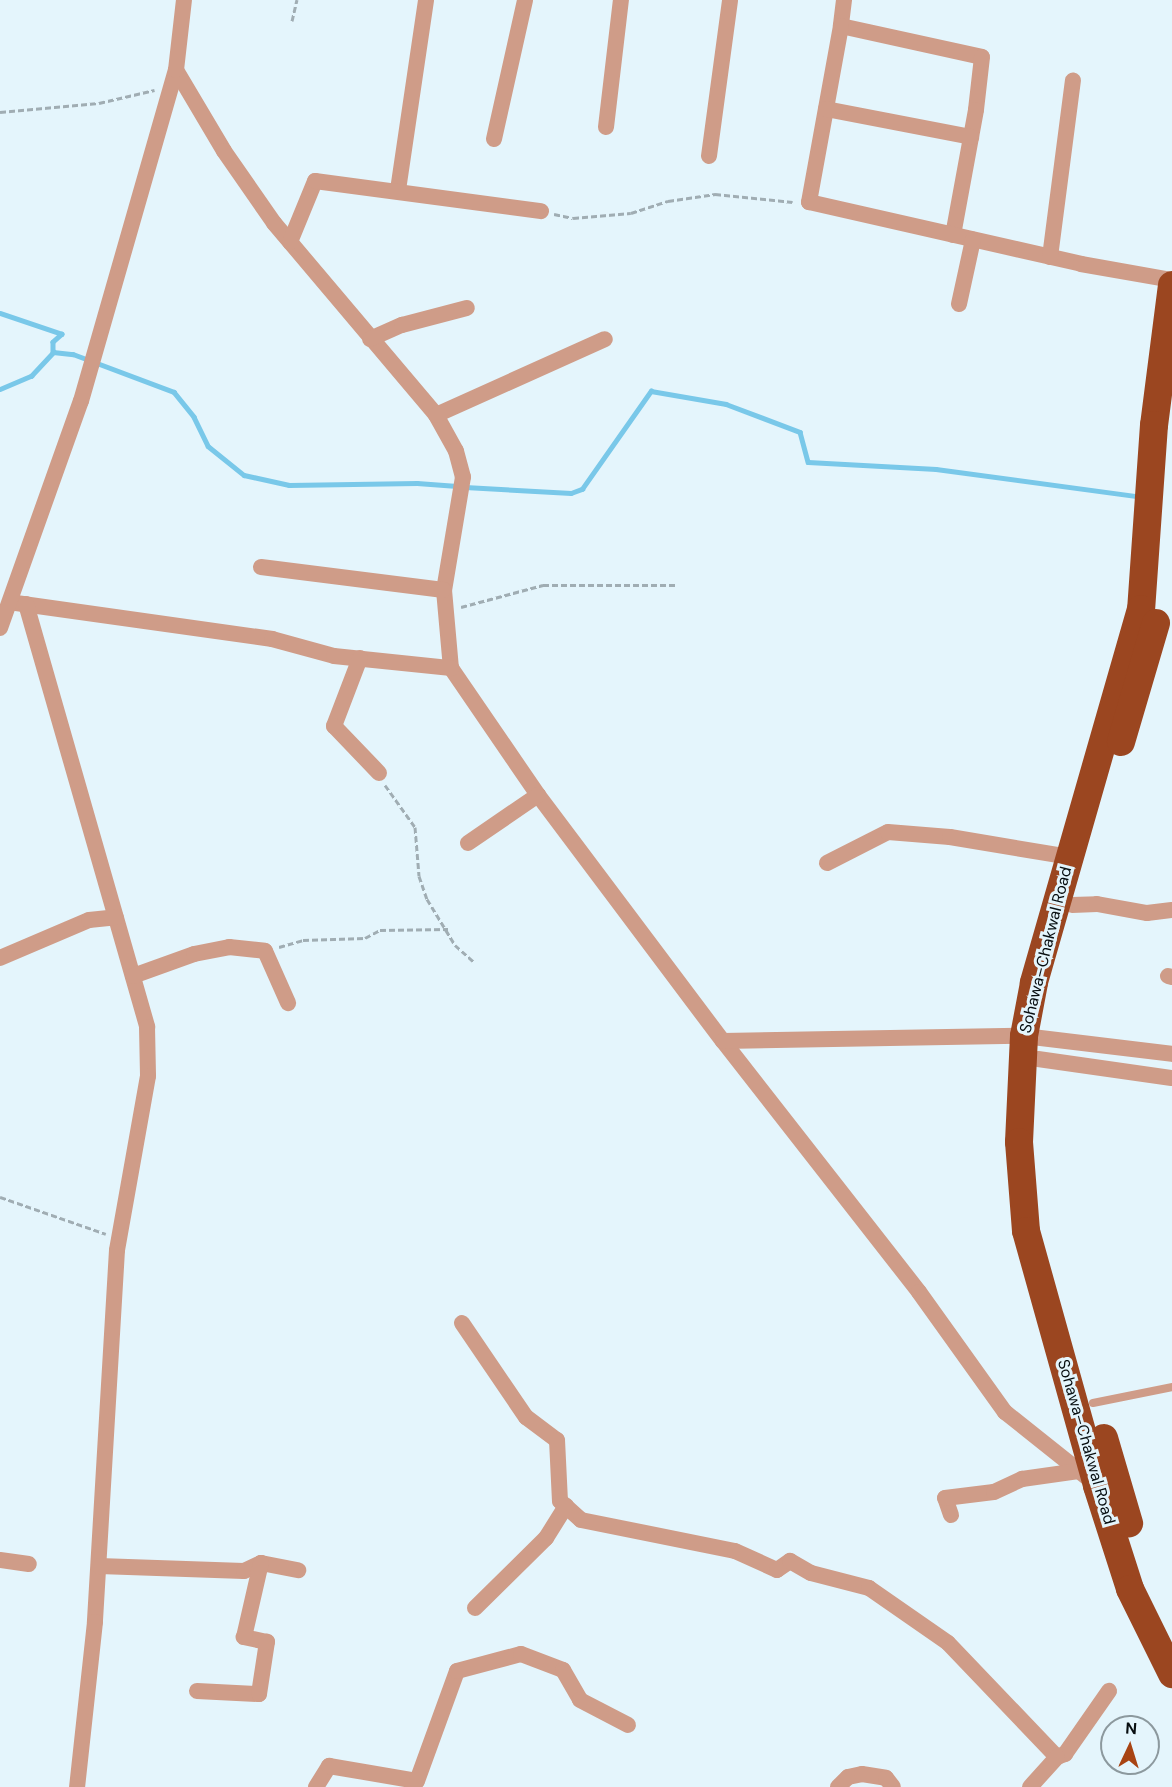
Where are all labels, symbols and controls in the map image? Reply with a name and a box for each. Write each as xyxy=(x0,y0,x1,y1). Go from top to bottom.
street label: Sohawa–Chakwal Road xyxy=(1016,865,1076,1035)
street label: Sohawa–Chakwal Road xyxy=(1053,1357,1119,1527)
north arrow xyxy=(1100,1715,1160,1775)
text: N xyxy=(1125,1718,1138,1739)

